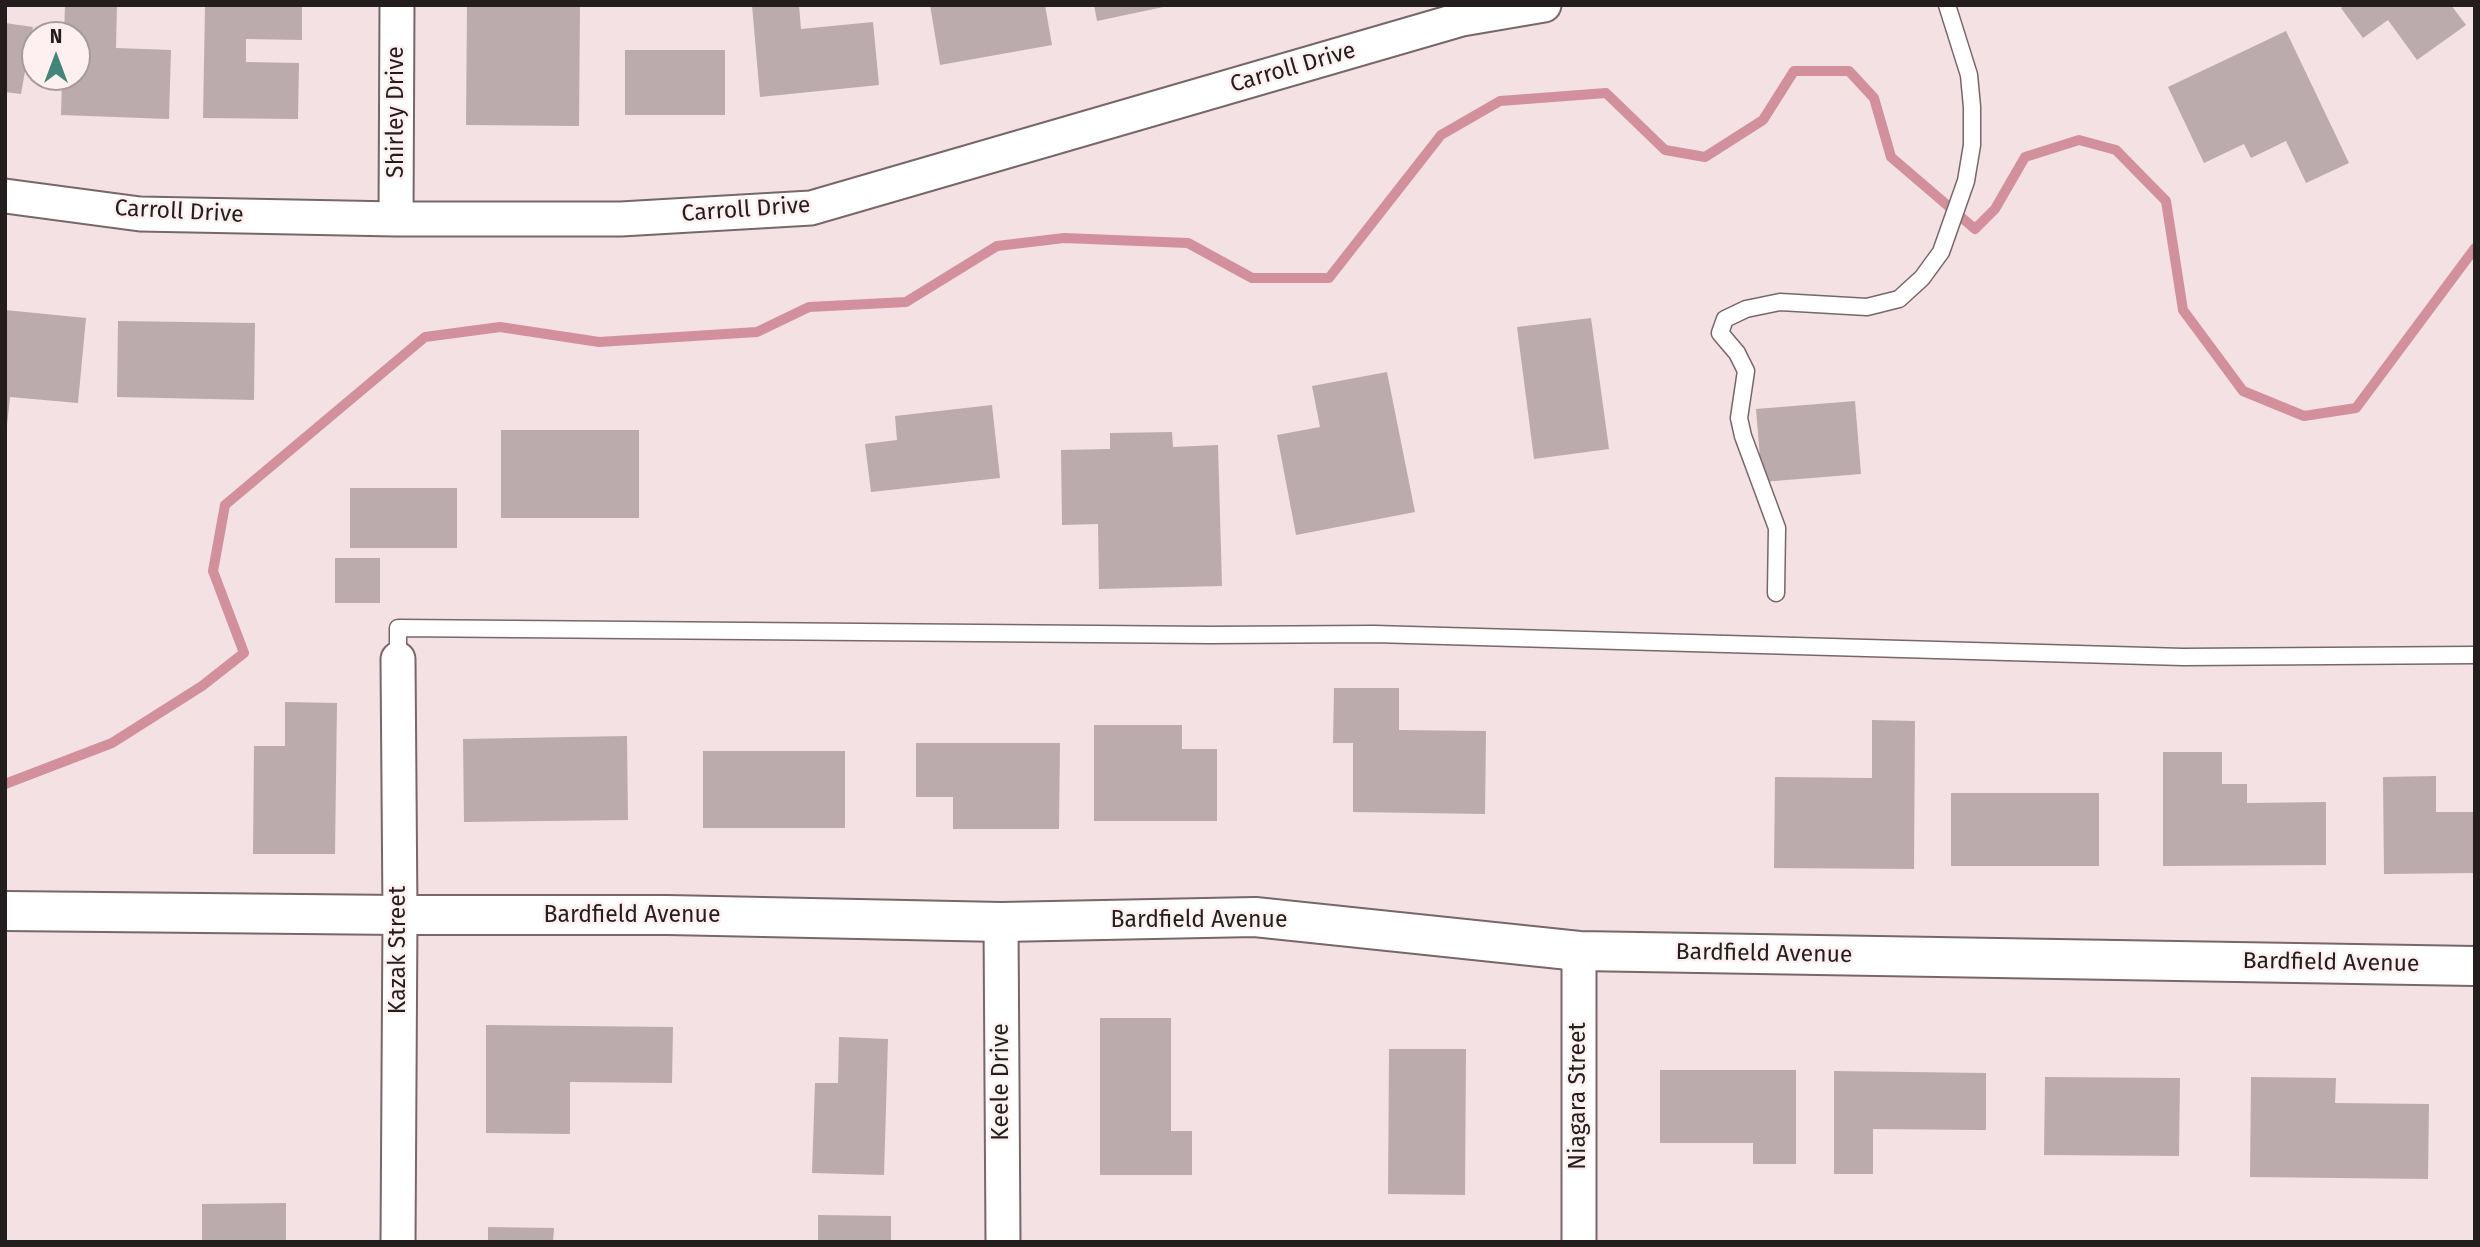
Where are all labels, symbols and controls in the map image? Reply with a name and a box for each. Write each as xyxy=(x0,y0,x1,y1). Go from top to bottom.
north arrow xyxy=(21,21,91,91)
text: N xyxy=(50,25,62,48)
street label: Carroll Drive xyxy=(1227,37,1359,99)
street label: Shirley Drive xyxy=(383,46,411,178)
street label: Carroll Drive xyxy=(681,192,811,228)
street label: Carroll Drive xyxy=(114,195,244,229)
street label: Kazak Street xyxy=(385,886,413,1014)
street label: Bardfield Avenue xyxy=(543,902,721,930)
street label: Bardfield Avenue xyxy=(1110,907,1288,935)
street label: Bardfield Avenue xyxy=(1675,939,1853,969)
street label: Bardfield Avenue xyxy=(2242,948,2420,978)
street label: Niagara Street xyxy=(1565,1022,1593,1170)
street label: Keele Drive xyxy=(988,1023,1016,1141)

